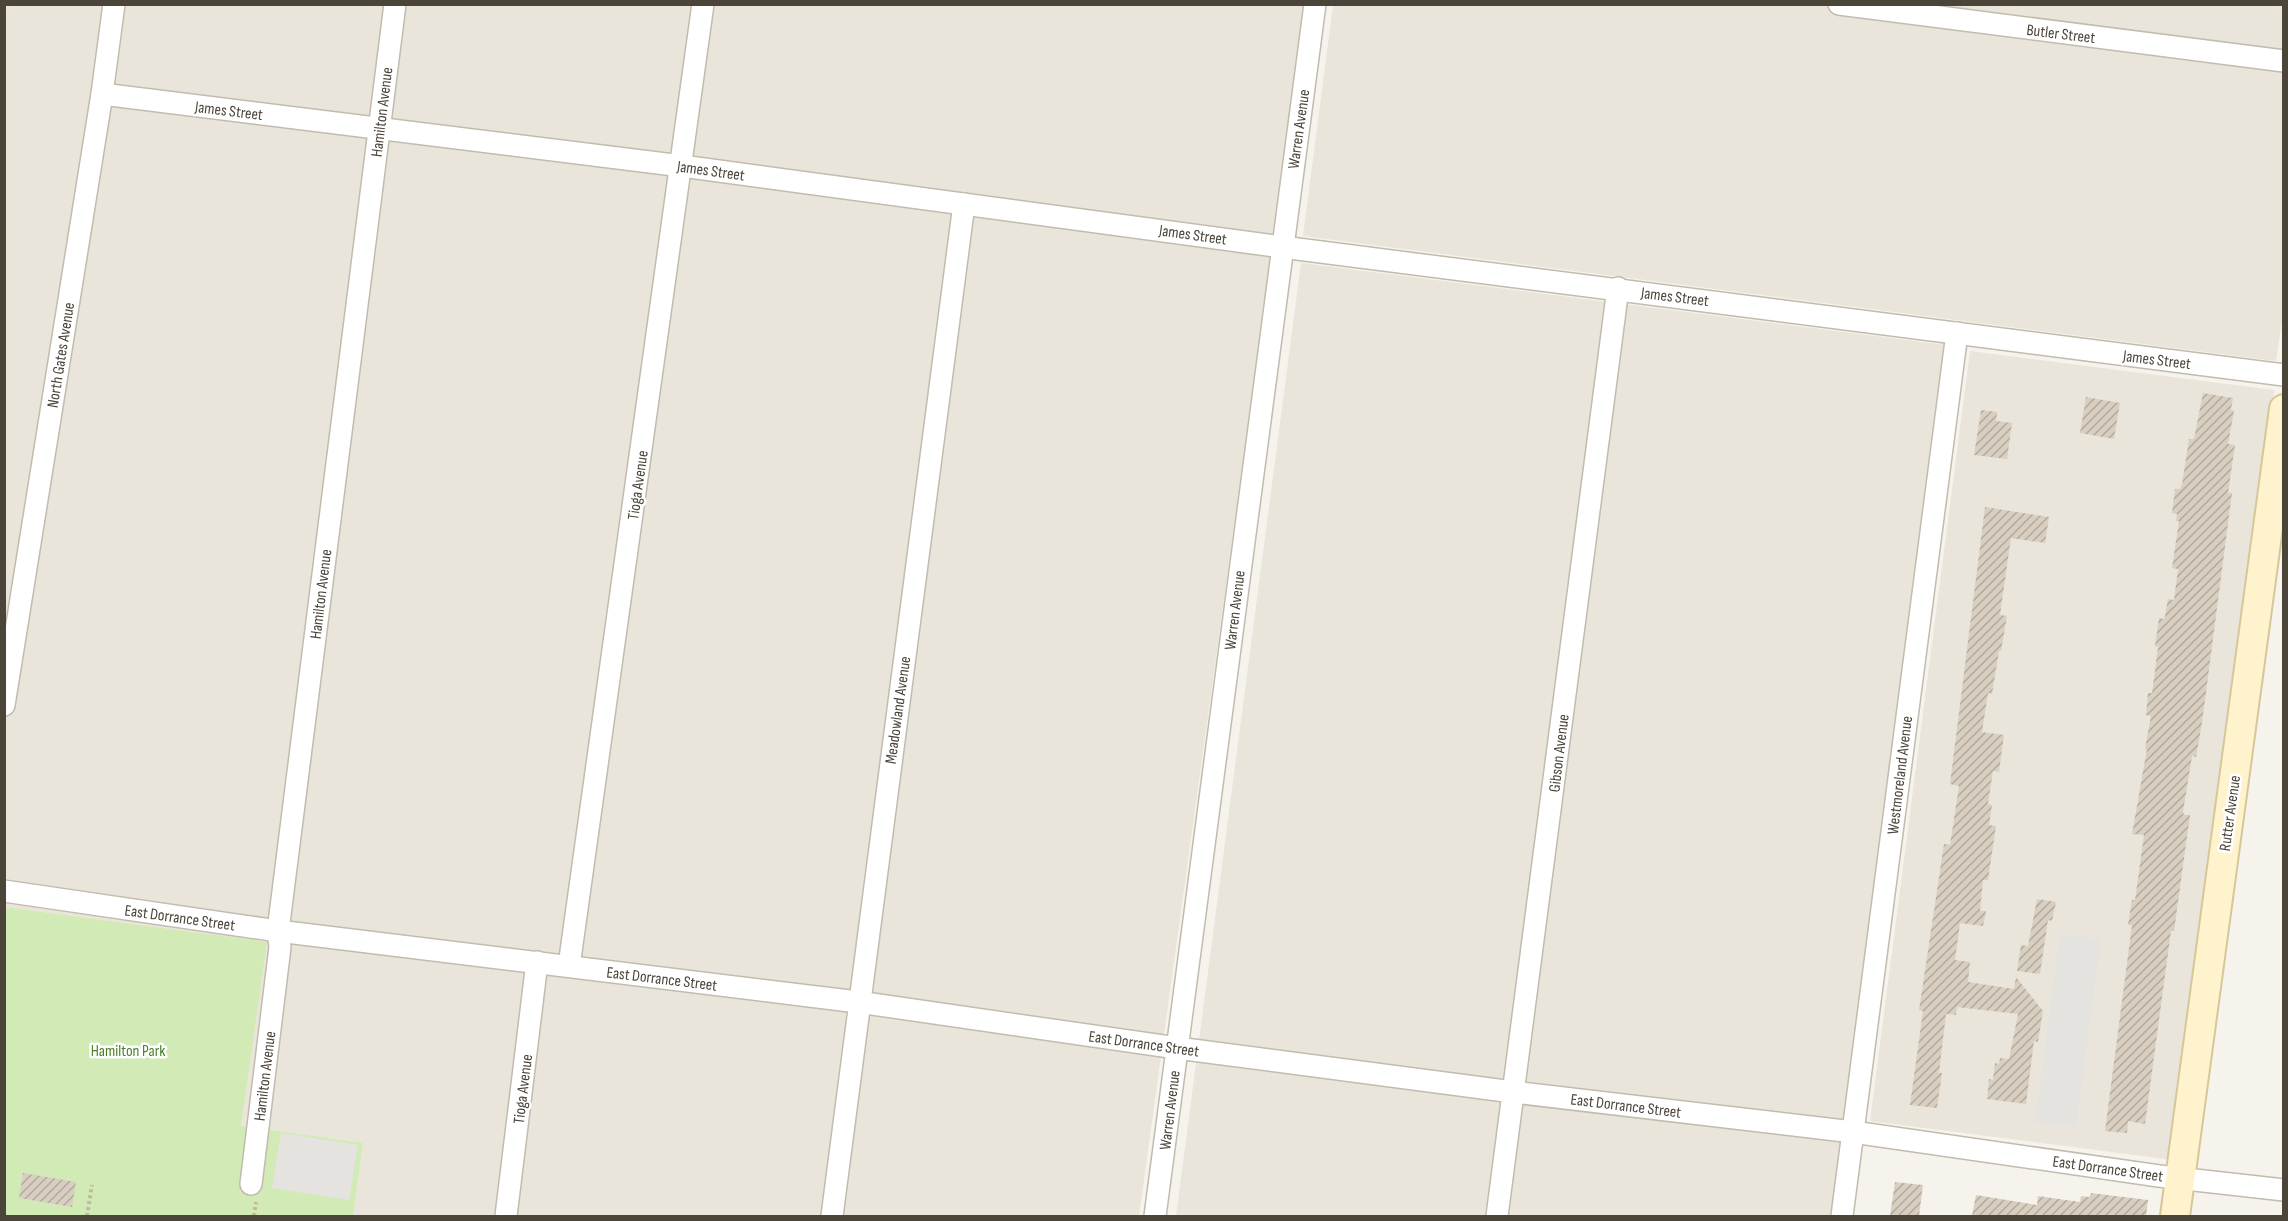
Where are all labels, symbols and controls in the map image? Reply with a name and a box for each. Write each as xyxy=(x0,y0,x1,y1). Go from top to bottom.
street label: Butler Street xyxy=(2025,21,2096,48)
street label: Hamilton Avenue xyxy=(368,66,397,158)
street label: Warren Avenue xyxy=(1285,88,1314,170)
street label: James Street xyxy=(193,98,264,125)
street label: James Street xyxy=(675,157,746,186)
street label: James Street xyxy=(1157,221,1228,250)
street label: James Street xyxy=(1639,284,1710,311)
street label: North Gates Avenue xyxy=(44,301,79,409)
street label: James Street xyxy=(2121,347,2192,374)
street label: Tioga Avenue xyxy=(624,449,653,521)
street label: Hamilton Avenue xyxy=(307,548,336,640)
street label: Warren Avenue xyxy=(1221,569,1250,651)
street label: Meadowland Avenue xyxy=(882,655,915,765)
street label: Gibson Avenue xyxy=(1545,713,1574,793)
street label: Westmoreland Avenue xyxy=(1884,715,1917,835)
street label: Rutter Avenue xyxy=(2216,774,2245,852)
street label: East Dorrance Street xyxy=(123,901,236,936)
street label: East Dorrance Street xyxy=(605,963,718,996)
street label: East Dorrance Street xyxy=(1087,1027,1200,1062)
street label: Hamilton Avenue xyxy=(251,1030,280,1122)
park label: Hamilton Park xyxy=(91,1042,165,1061)
street label: Tioga Avenue xyxy=(510,1053,537,1125)
street label: Warren Avenue xyxy=(1156,1069,1185,1151)
street label: East Dorrance Street xyxy=(1569,1090,1682,1123)
street label: East Dorrance Street xyxy=(2051,1152,2164,1187)

